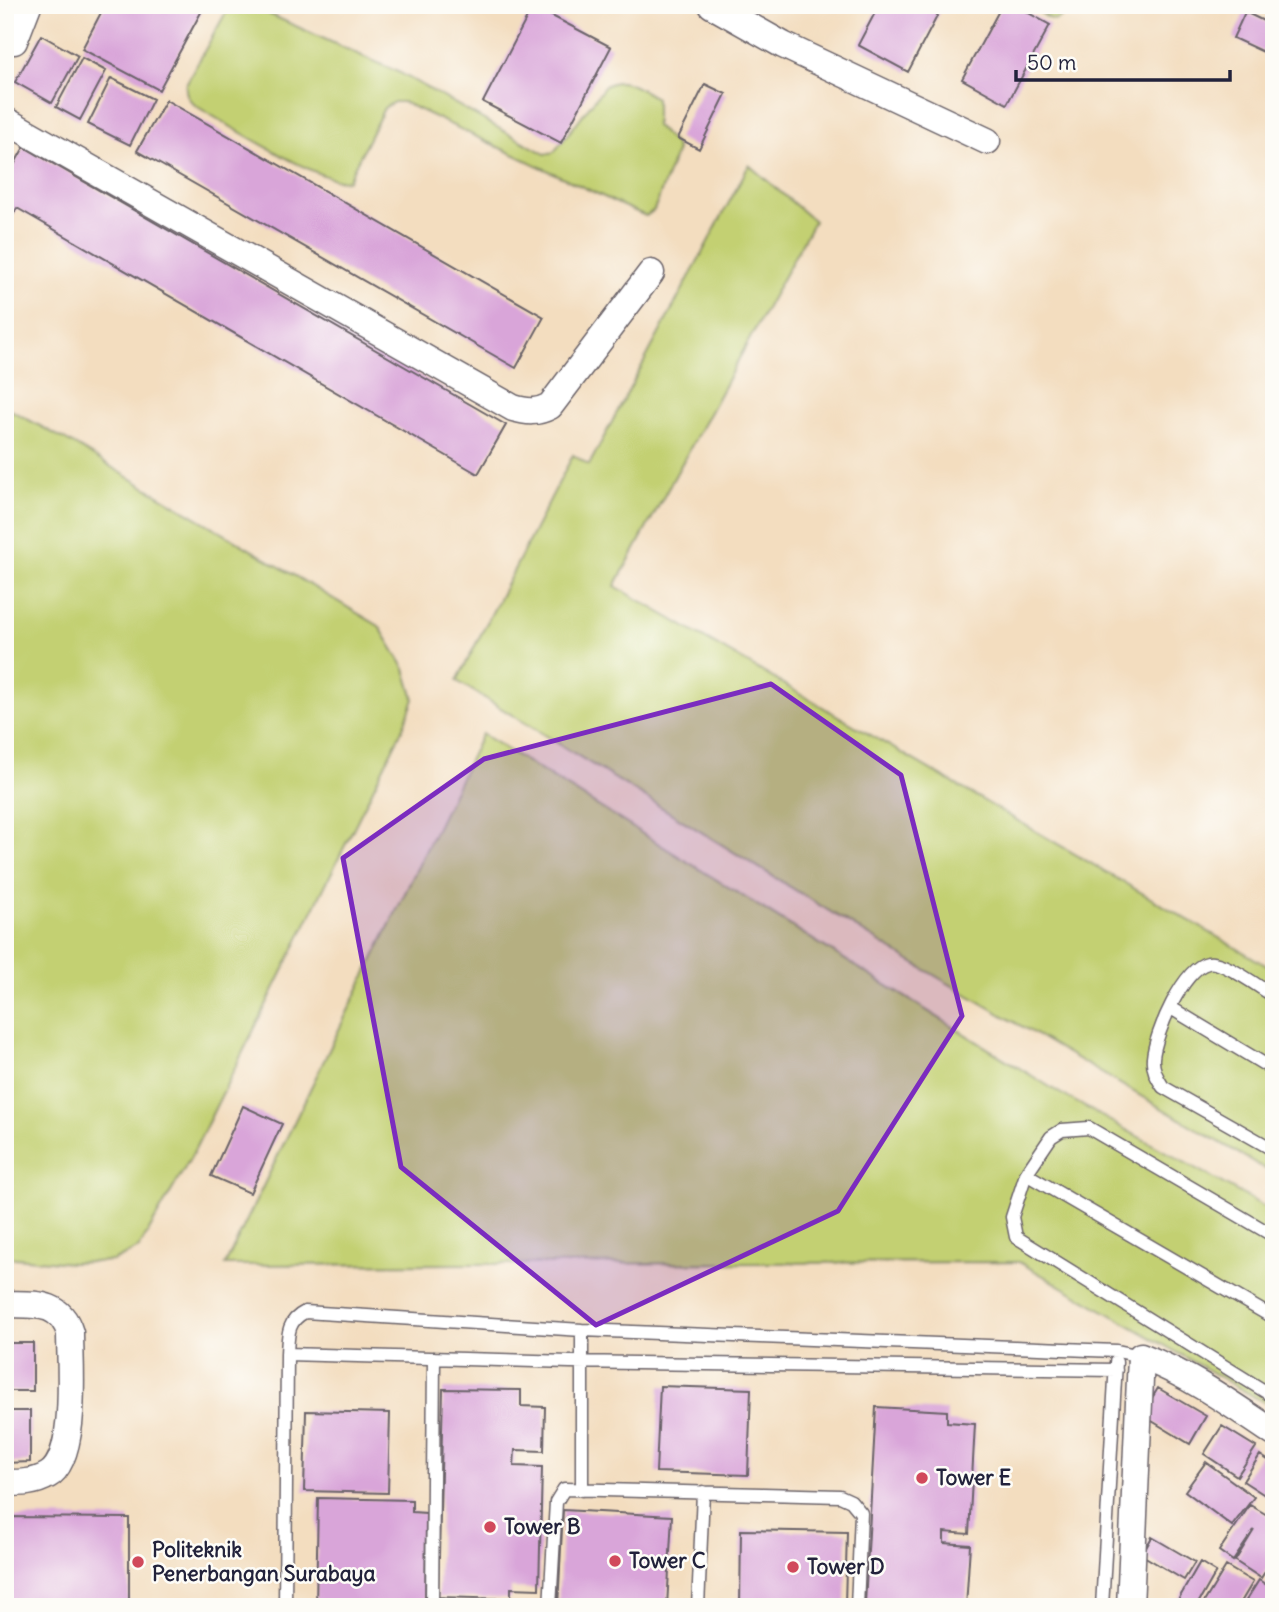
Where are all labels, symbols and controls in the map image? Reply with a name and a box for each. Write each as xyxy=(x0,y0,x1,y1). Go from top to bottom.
scale bar xyxy=(1016,38,1230,82)
text: 50 m xyxy=(1027,49,1076,76)
place label: Tower E xyxy=(936,1464,1011,1491)
marker: Tower E xyxy=(914,1470,930,1486)
place label: Tower B xyxy=(504,1513,581,1540)
marker: Tower B xyxy=(482,1519,498,1535)
place label: Politeknik Penerbangan Surabaya xyxy=(152,1536,375,1587)
place label: Tower C xyxy=(629,1547,706,1574)
marker: Tower C xyxy=(607,1553,623,1569)
place label: Tower D xyxy=(807,1553,885,1580)
marker: Politeknik Penerbangan Surabaya xyxy=(130,1554,146,1570)
marker: Tower D xyxy=(785,1559,801,1575)

